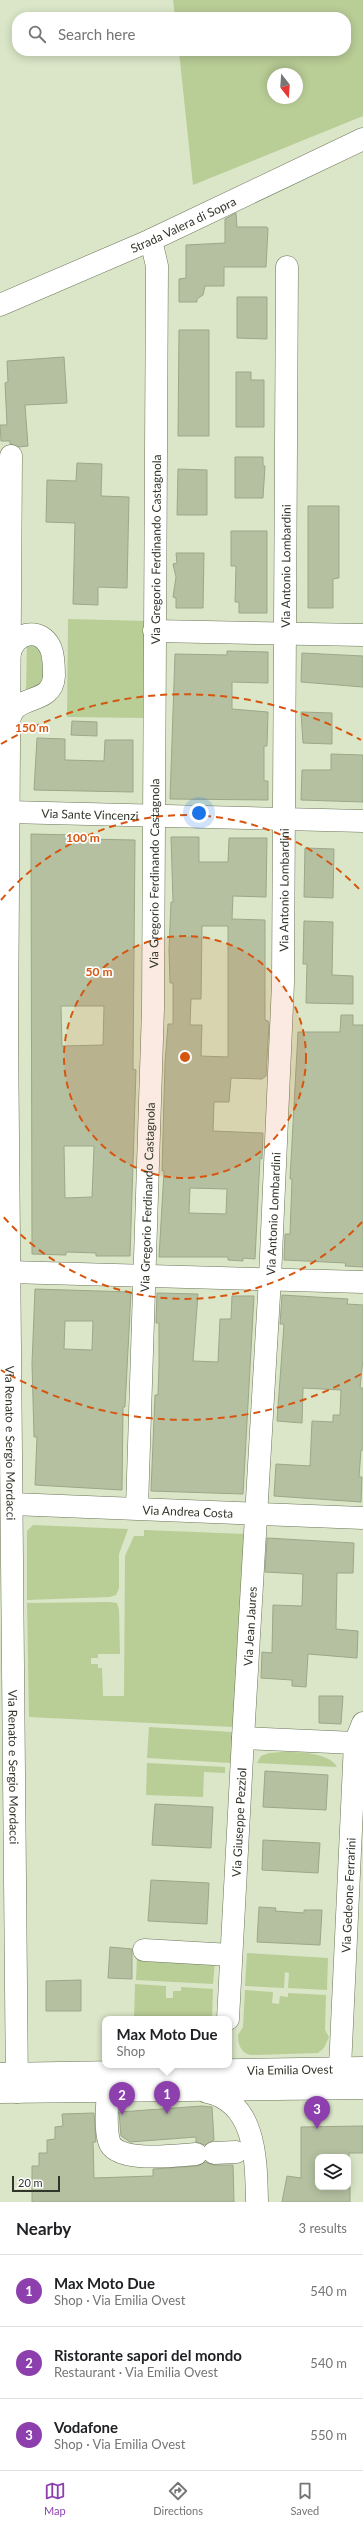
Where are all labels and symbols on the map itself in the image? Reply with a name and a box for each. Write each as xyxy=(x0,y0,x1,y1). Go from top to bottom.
north arrow xyxy=(267,68,303,104)
street label: Strada Valera di Sopra xyxy=(128,193,238,256)
street label: Via Gregorio Ferdinando Castagnola xyxy=(147,454,163,644)
street label: Via Antonio Lombardini xyxy=(277,504,293,628)
text: 150 m xyxy=(15,720,49,735)
street label: Via Gregorio Ferdinando Castagnola xyxy=(146,778,162,968)
your location xyxy=(189,803,209,823)
street label: Via Sante Vincenzi xyxy=(41,805,139,823)
street label: Via Antonio Lombardini xyxy=(276,828,291,952)
text: 100 m xyxy=(66,830,100,845)
text: 50 m xyxy=(86,964,112,979)
centre of rings xyxy=(178,1050,192,1064)
street label: Via Gregorio Ferdinando Castagnola xyxy=(136,1102,157,1292)
street label: Via Antonio Lombardini xyxy=(263,1152,283,1276)
street label: Via Renato e Sergio Mordacci xyxy=(3,1366,19,1520)
street label: Via Andrea Costa xyxy=(142,1502,234,1520)
street label: Via Jean Jaures xyxy=(240,1586,259,1666)
street label: Via Renato e Sergio Mordacci xyxy=(6,1690,22,1844)
street label: Via Giuseppe Pezziol xyxy=(228,1767,249,1877)
street label: Via Gedeone Ferrarini xyxy=(338,1837,358,1953)
street label: Via Emilia Ovest xyxy=(247,2061,334,2077)
pin: 1 xyxy=(154,2081,180,2114)
pin: 2 xyxy=(109,2082,135,2115)
pin: 3 xyxy=(304,2096,330,2129)
scale bar xyxy=(12,2174,60,2193)

